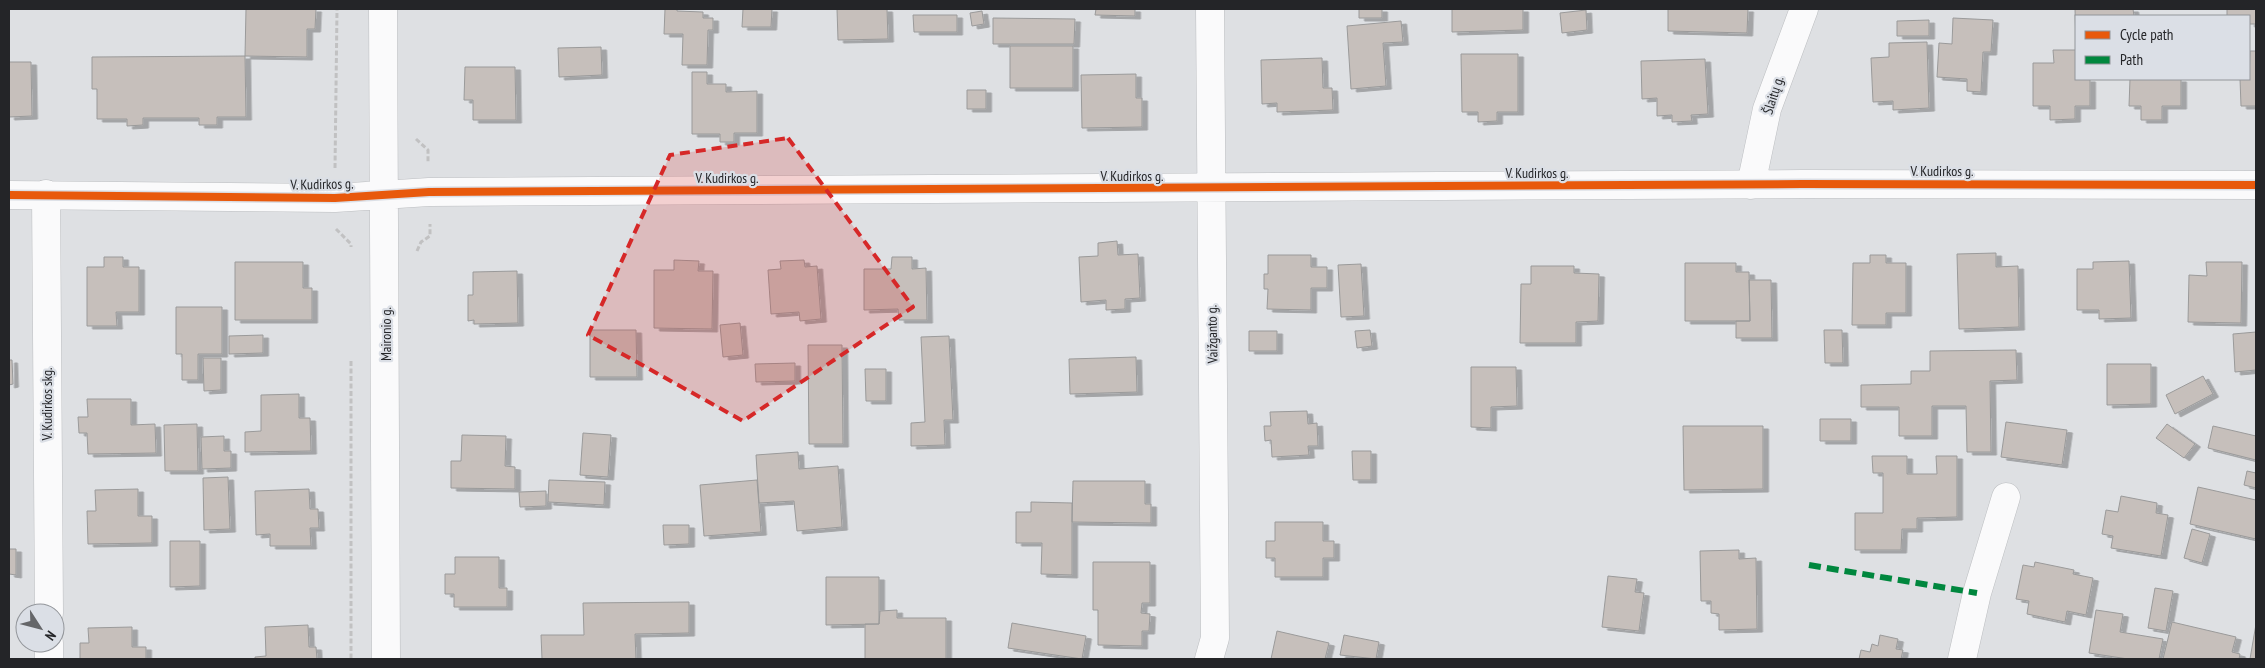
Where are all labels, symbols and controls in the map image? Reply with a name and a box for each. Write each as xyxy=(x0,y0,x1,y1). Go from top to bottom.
legend xyxy=(2075,15,2250,80)
text: Cycle path xyxy=(2120,25,2173,44)
text: Path xyxy=(2120,50,2143,69)
street label: Šlaitų g. xyxy=(1758,74,1788,116)
street label: V. Kudirkos g. xyxy=(1909,162,1974,180)
street label: V. Kudirkos g. xyxy=(1504,164,1569,182)
street label: V. Kudirkos g. xyxy=(1099,167,1164,185)
street label: V. Kudirkos g. xyxy=(694,169,759,187)
street label: V. Kudirkos g. xyxy=(289,174,354,194)
street label: Vaižganto g. xyxy=(1202,305,1222,364)
street label: Maironio g. xyxy=(377,307,395,361)
street label: V. Kudirkos skg. xyxy=(38,367,56,442)
north arrow xyxy=(15,603,65,653)
text: N xyxy=(41,627,60,644)

